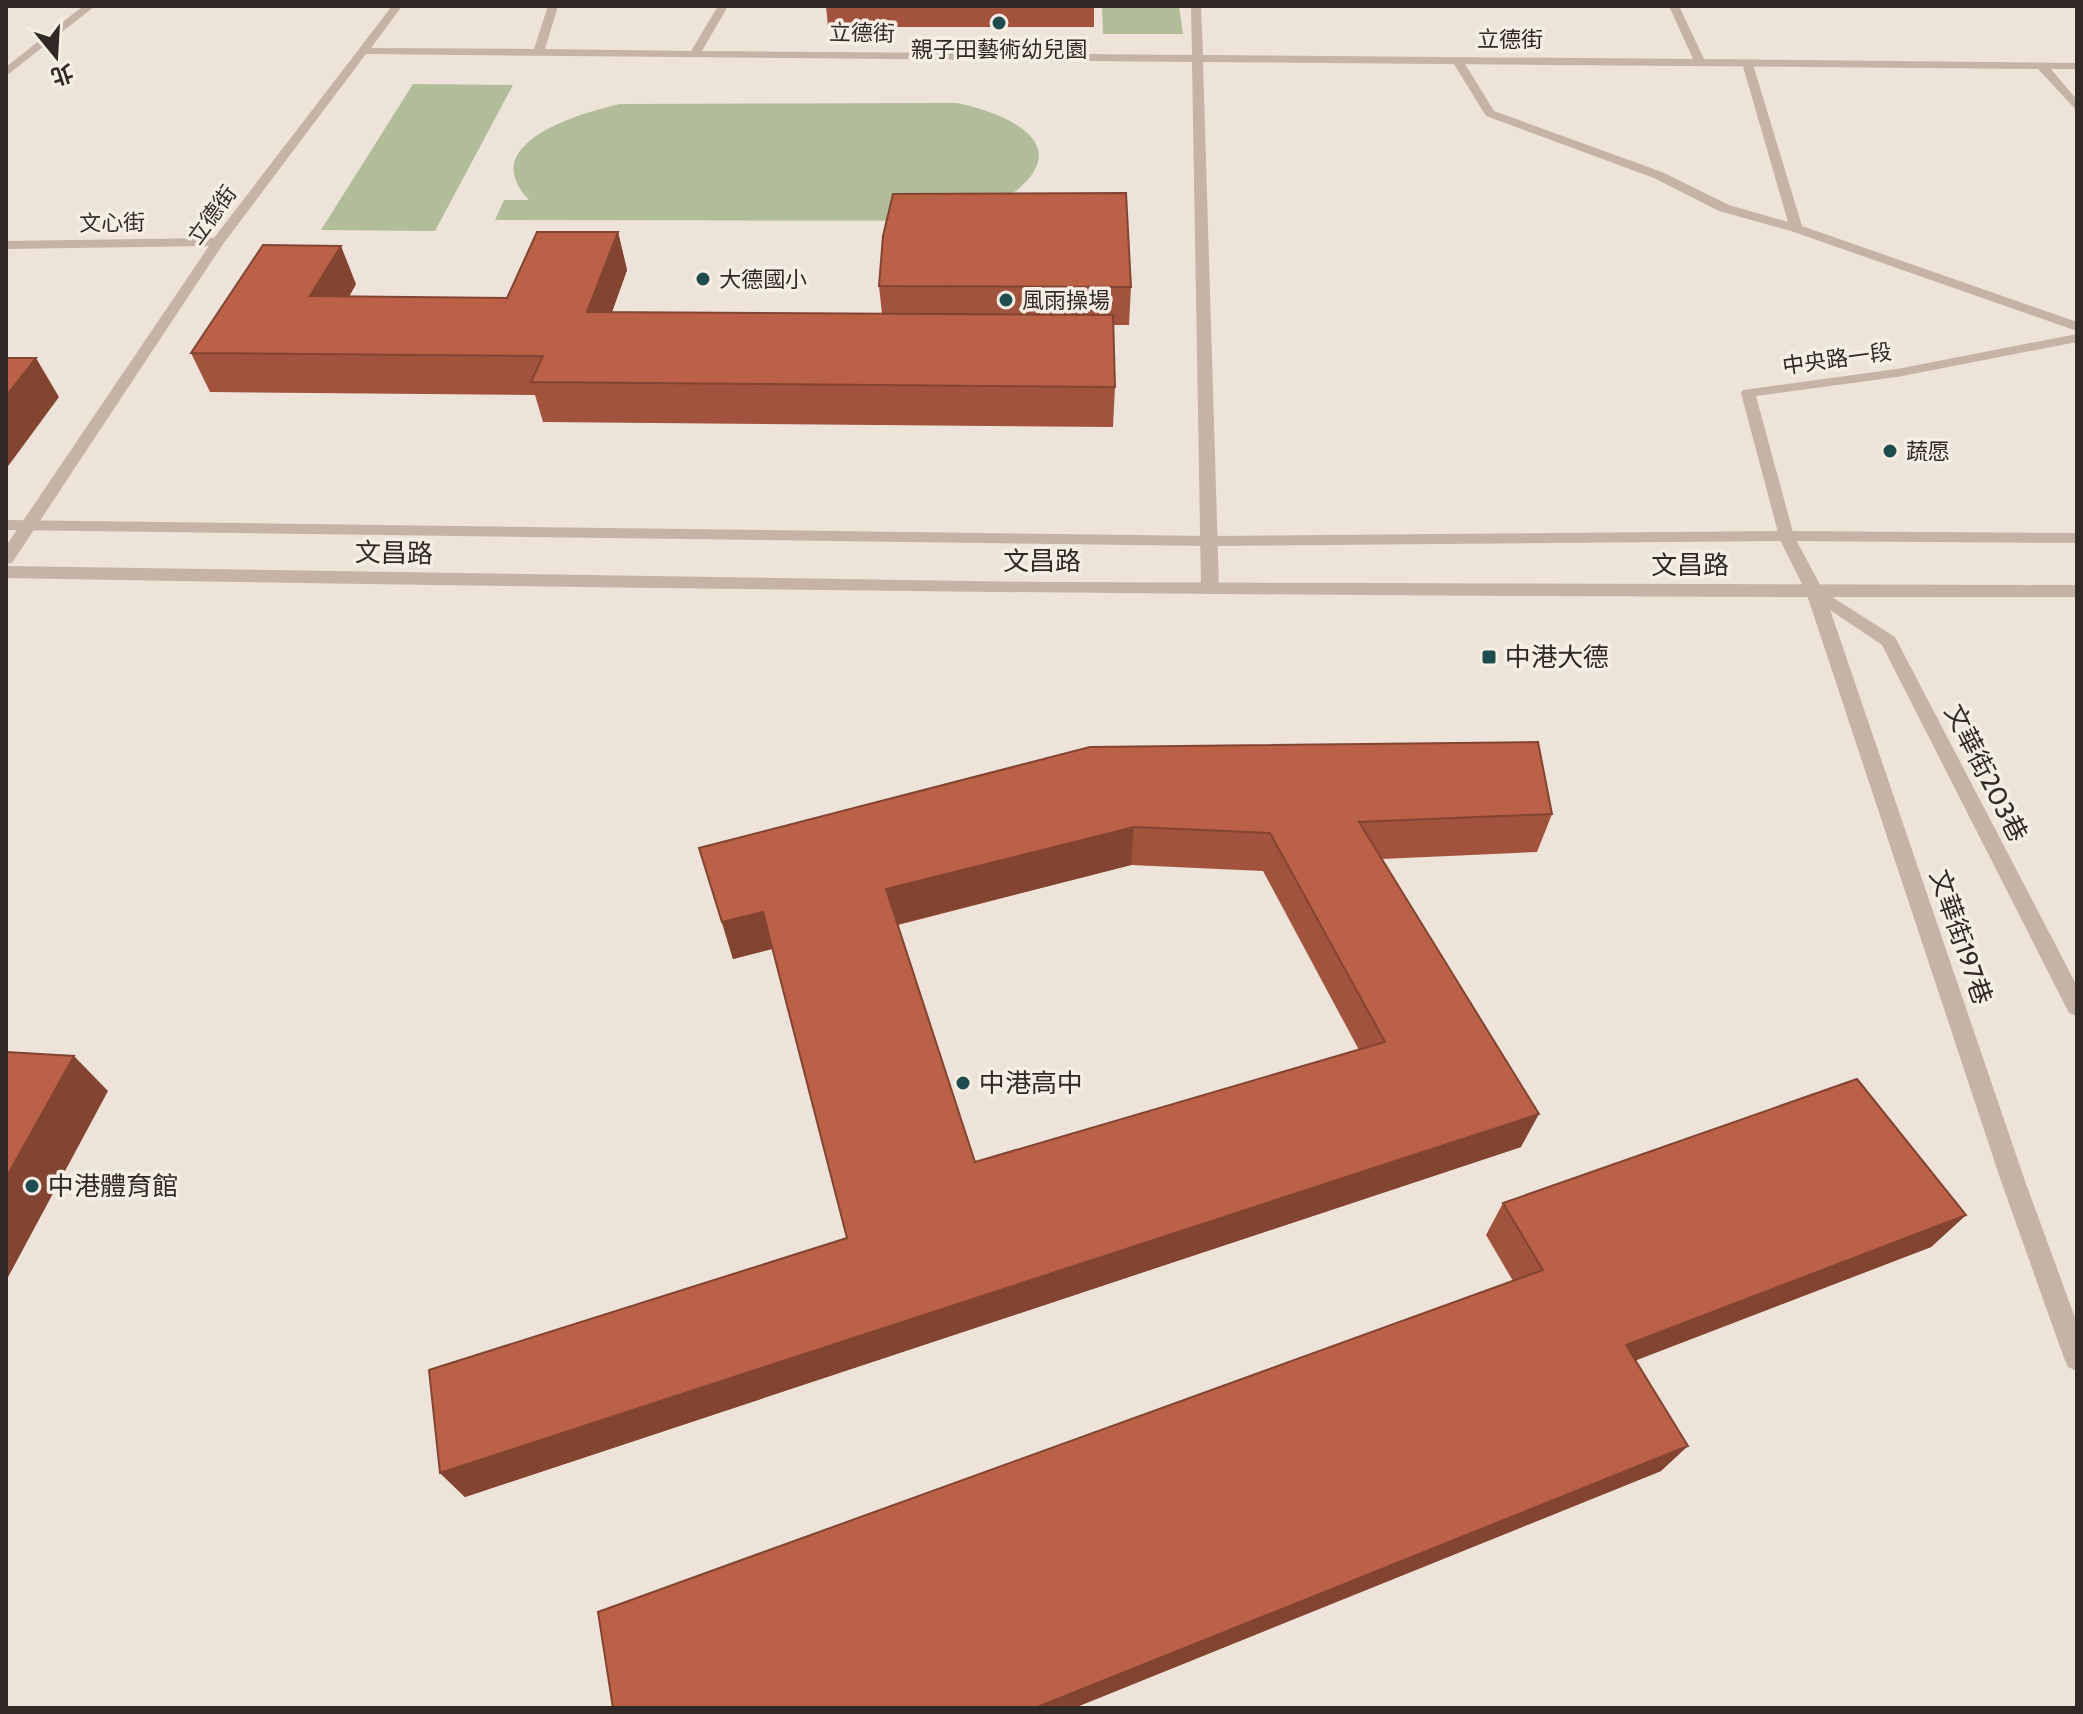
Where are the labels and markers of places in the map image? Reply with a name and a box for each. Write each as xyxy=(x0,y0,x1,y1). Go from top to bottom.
marker: 親子田藝術幼兒園 xyxy=(990,14,1008,32)
place label: 親子田藝術幼兒園 xyxy=(911,36,1087,63)
place label: 大德國小 xyxy=(719,266,807,293)
marker: 大德國小 xyxy=(694,270,712,288)
place label: 風雨操場 xyxy=(1022,287,1110,314)
marker: 風雨操場 xyxy=(997,291,1015,309)
place label: 蔬愿 xyxy=(1906,438,1950,465)
marker: 蔬愿 xyxy=(1881,442,1899,460)
place label: 中港大德 xyxy=(1505,641,1609,673)
marker: 中港大德 xyxy=(1480,648,1498,666)
place label: 中港高中 xyxy=(979,1067,1083,1099)
marker: 中港高中 xyxy=(954,1074,972,1092)
place label: 中港體育館 xyxy=(48,1170,178,1202)
marker: 中港體育館 xyxy=(23,1177,41,1195)

